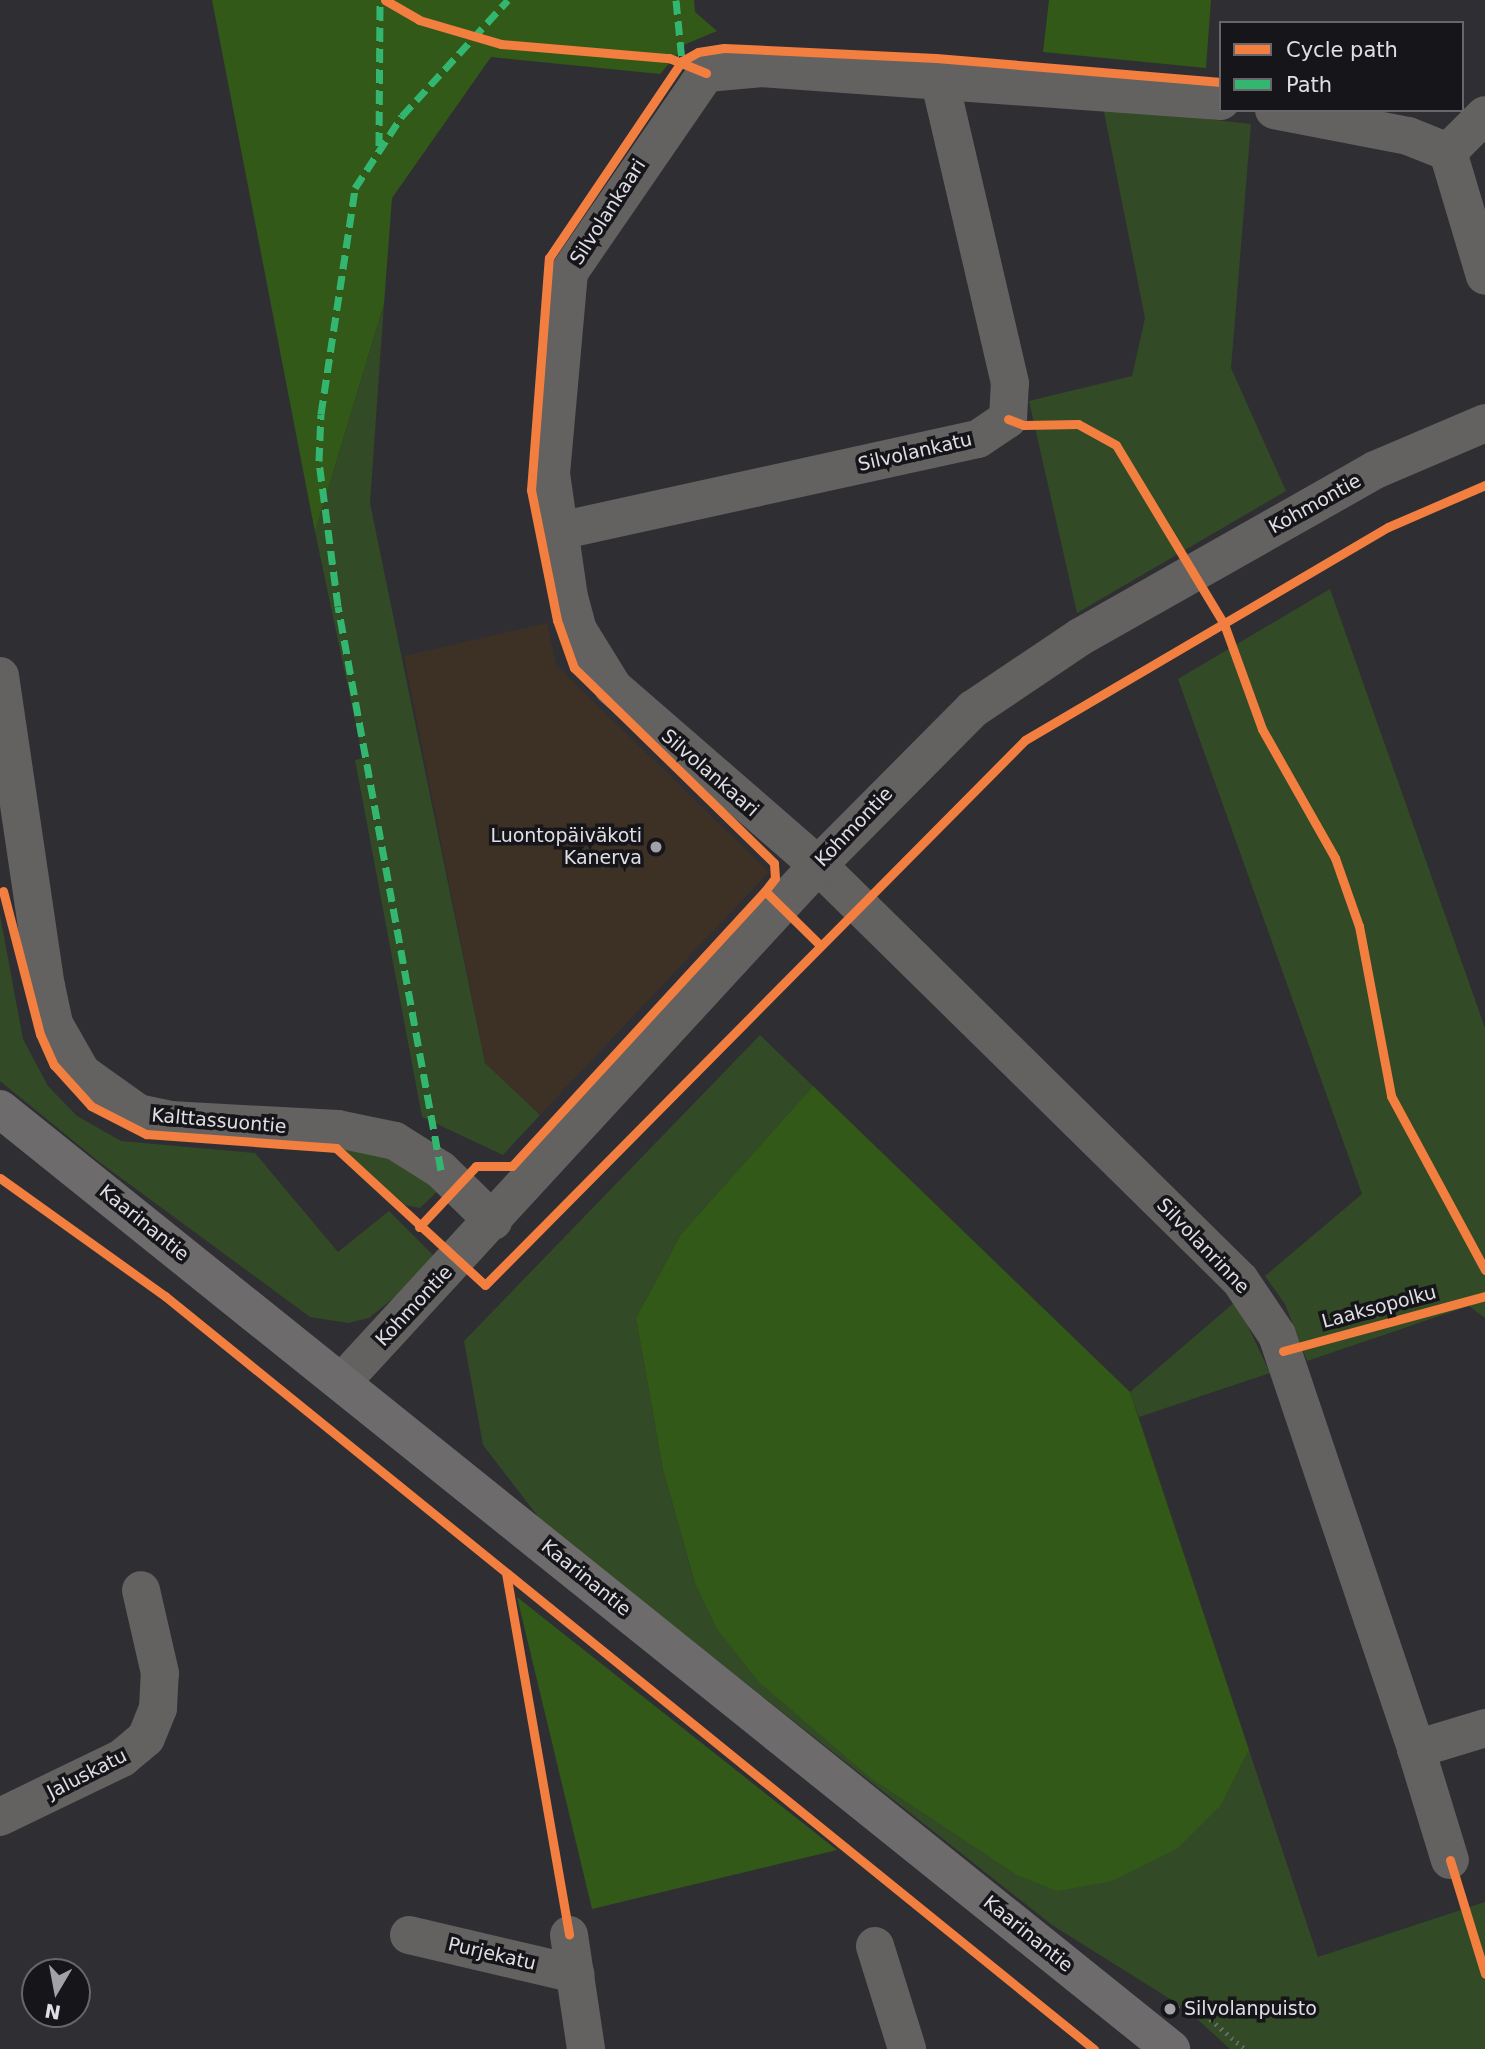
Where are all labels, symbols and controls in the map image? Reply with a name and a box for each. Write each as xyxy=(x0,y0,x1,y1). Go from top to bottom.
legend xyxy=(1219,21,1464,112)
text: Cycle path xyxy=(1286,38,1398,62)
text: Path xyxy=(1286,73,1332,97)
street label: Silvolankaari xyxy=(565,155,651,269)
street label: Silvolankatu xyxy=(856,428,974,476)
street label: Kohmontie xyxy=(1265,469,1365,539)
street label: Silvolankaari xyxy=(657,725,763,821)
street label: Kohmontie xyxy=(810,782,898,872)
place label: Luontopäiväkoti Kanerva xyxy=(490,825,642,869)
marker: Luontopäiväkoti Kanerva xyxy=(648,839,664,855)
street label: Kalttassuontie xyxy=(151,1104,287,1138)
street label: Kaarinantie xyxy=(95,1180,193,1266)
street label: Silvolanrinne xyxy=(1152,1194,1254,1298)
street label: Kohmontie xyxy=(371,1261,457,1351)
street label: Laaksopolku xyxy=(1319,1281,1439,1333)
street label: Kaarinantie xyxy=(537,1535,635,1621)
street label: Jaluskatu xyxy=(43,1744,131,1804)
street label: Kaarinantie xyxy=(979,1891,1077,1977)
street label: Purjekatu xyxy=(446,1933,538,1975)
north arrow xyxy=(21,1958,91,2028)
place label: Silvolanpuisto xyxy=(1184,1998,1317,2020)
text: N xyxy=(43,1999,62,2024)
marker: Silvolanpuisto xyxy=(1162,2001,1178,2017)

